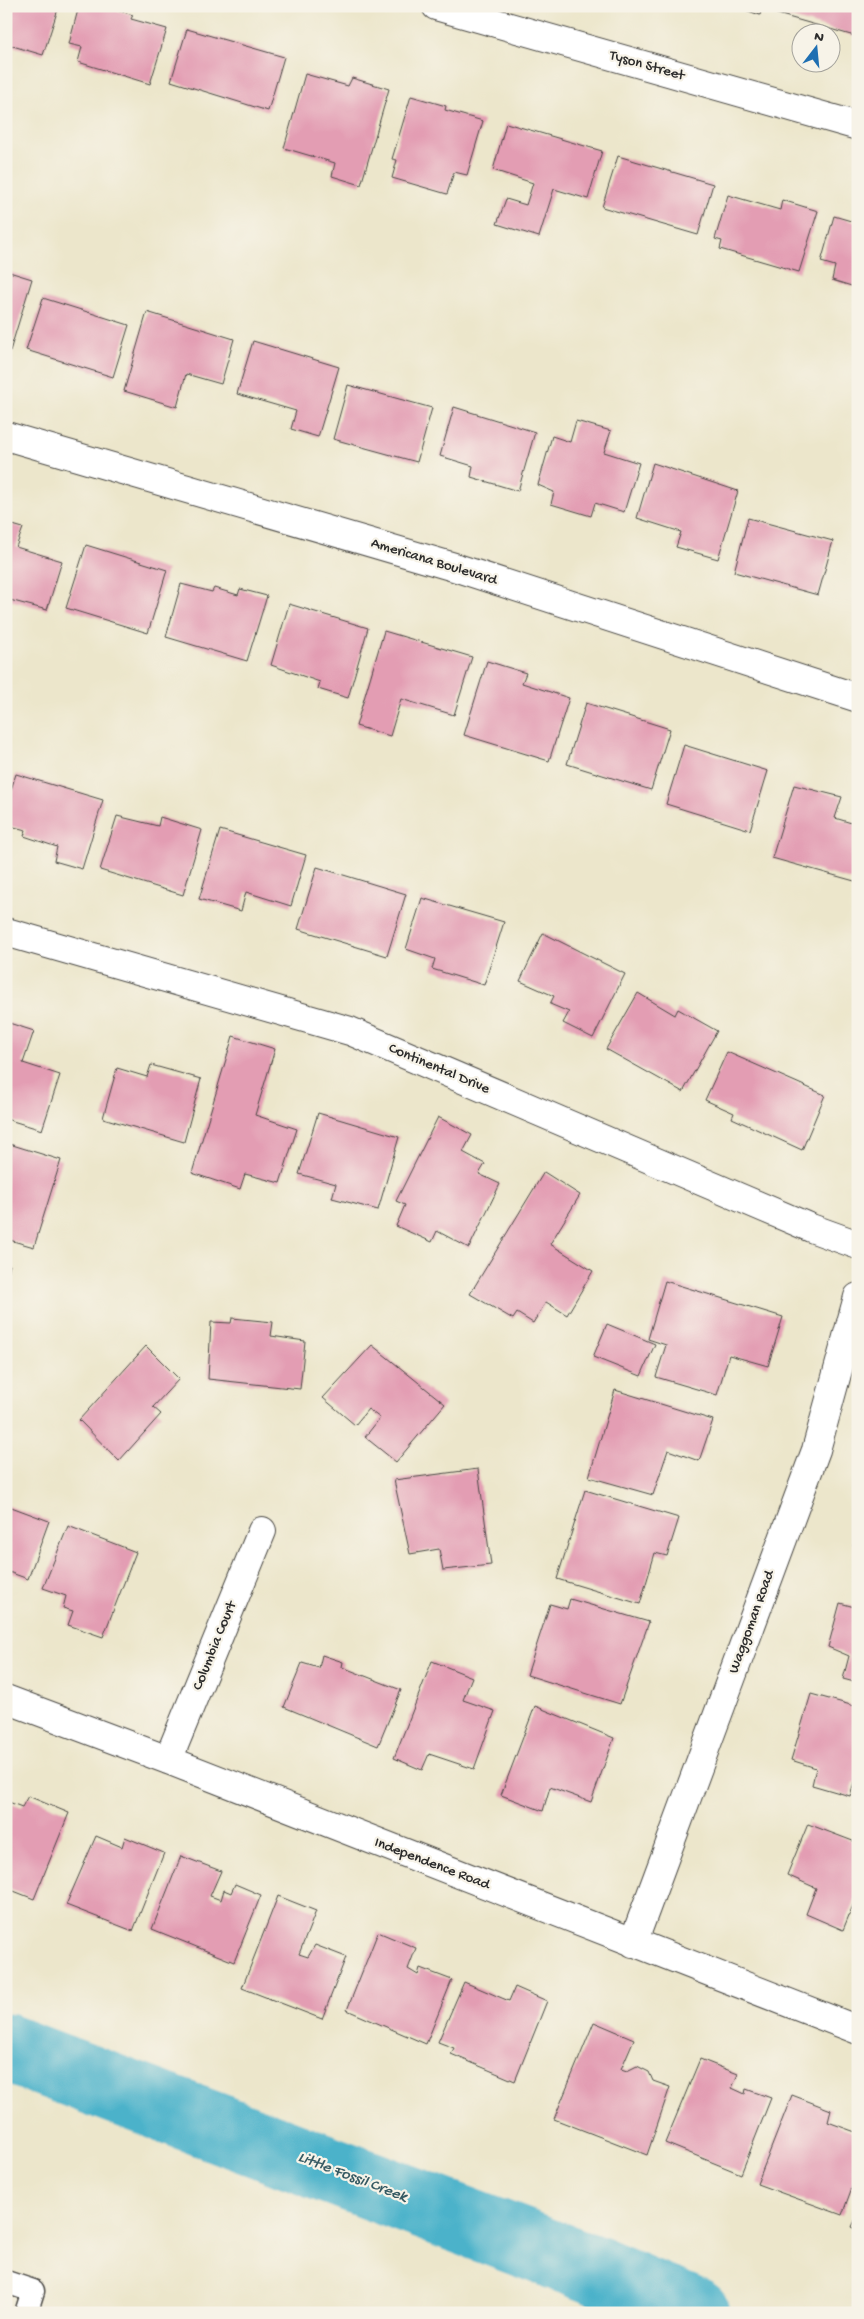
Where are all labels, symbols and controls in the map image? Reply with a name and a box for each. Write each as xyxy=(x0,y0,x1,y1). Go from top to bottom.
north arrow xyxy=(792,22,842,72)
text: N xyxy=(812,28,826,47)
street label: Tyson Street xyxy=(606,46,688,86)
street label: Americana Boulevard xyxy=(369,534,500,590)
street label: Continental Drive xyxy=(386,1040,493,1099)
street label: Waggoman Road xyxy=(725,1567,779,1676)
street label: Columbia Court xyxy=(189,1597,242,1693)
street label: Independence Road xyxy=(372,1834,493,1895)
water label: Little Fossil Creek xyxy=(295,2149,411,2208)

